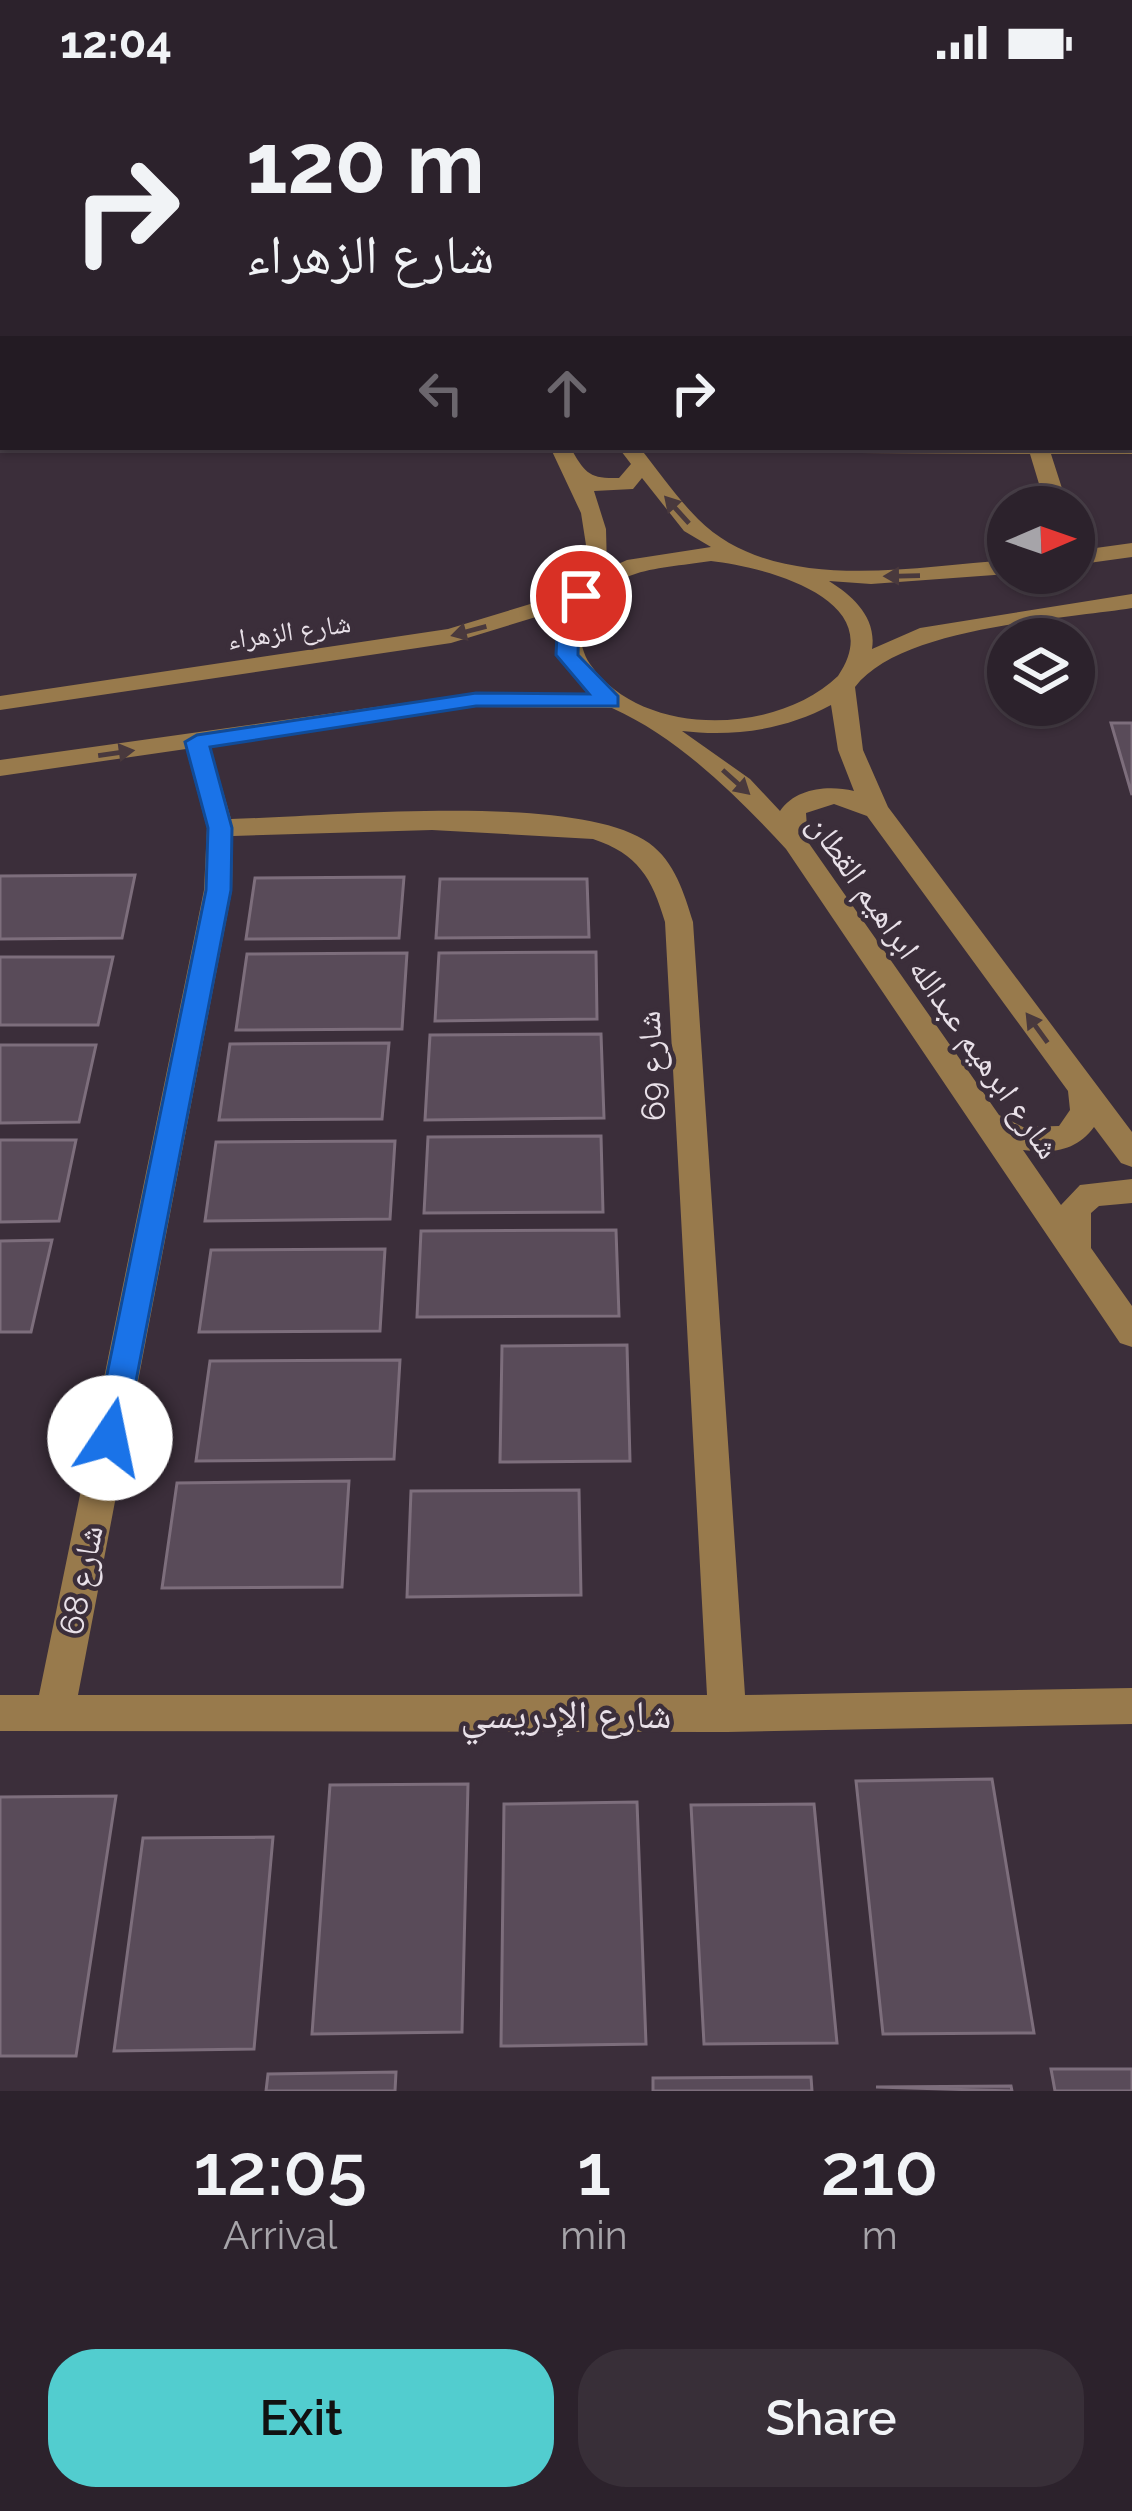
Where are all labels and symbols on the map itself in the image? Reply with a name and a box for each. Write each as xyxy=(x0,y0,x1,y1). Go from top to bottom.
north arrow xyxy=(987,486,1095,594)
one-way arrow xyxy=(664,495,691,524)
pin xyxy=(530,545,632,647)
one-way arrow xyxy=(882,567,920,586)
street label: شارع الزهراء xyxy=(225,607,353,657)
one-way arrow xyxy=(451,622,488,641)
one-way arrow xyxy=(98,743,135,762)
one-way arrow xyxy=(722,768,751,795)
street label: شارع ابرهيم عبدالله ابراهيم القطان xyxy=(797,806,1068,1168)
street label: شارع 69 xyxy=(629,1010,674,1122)
one-way arrow xyxy=(1025,1012,1049,1044)
position arrow xyxy=(47,1375,173,1501)
street label: شارع 68 xyxy=(51,1522,112,1638)
street label: شارع الإدريسي xyxy=(461,1691,671,1746)

